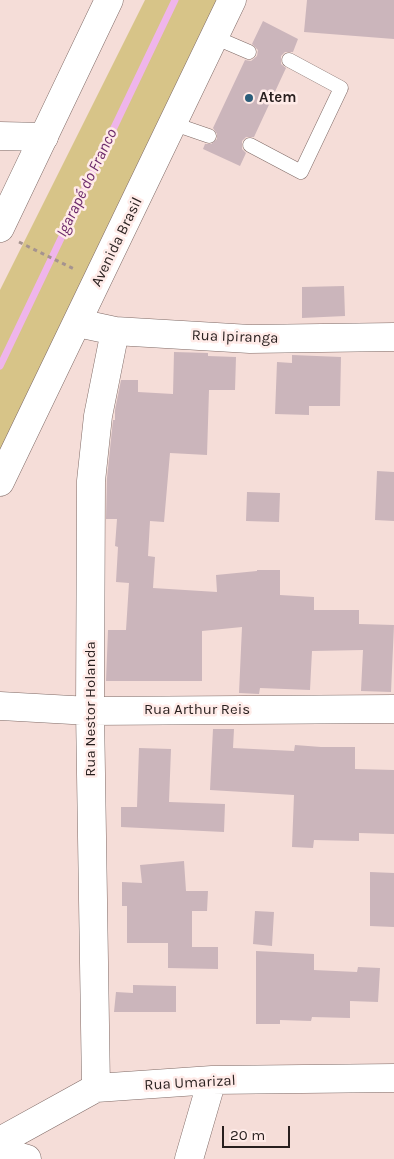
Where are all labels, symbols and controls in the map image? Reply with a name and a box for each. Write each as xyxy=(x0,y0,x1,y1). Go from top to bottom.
place label: Atem xyxy=(259,89,296,107)
marker: Atem xyxy=(243,92,255,104)
water label: Igarapé do Franco xyxy=(52,126,122,240)
street label: Avenida Brasil xyxy=(88,194,146,290)
street label: Rua Ipiranga xyxy=(191,326,279,348)
street label: Rua Nestor Holanda xyxy=(82,641,100,777)
street label: Rua Arthur Reis xyxy=(144,701,250,719)
street label: Rua Umarizal xyxy=(144,1072,236,1094)
scale bar xyxy=(224,1116,292,1148)
text: 20 m xyxy=(230,1126,265,1144)

